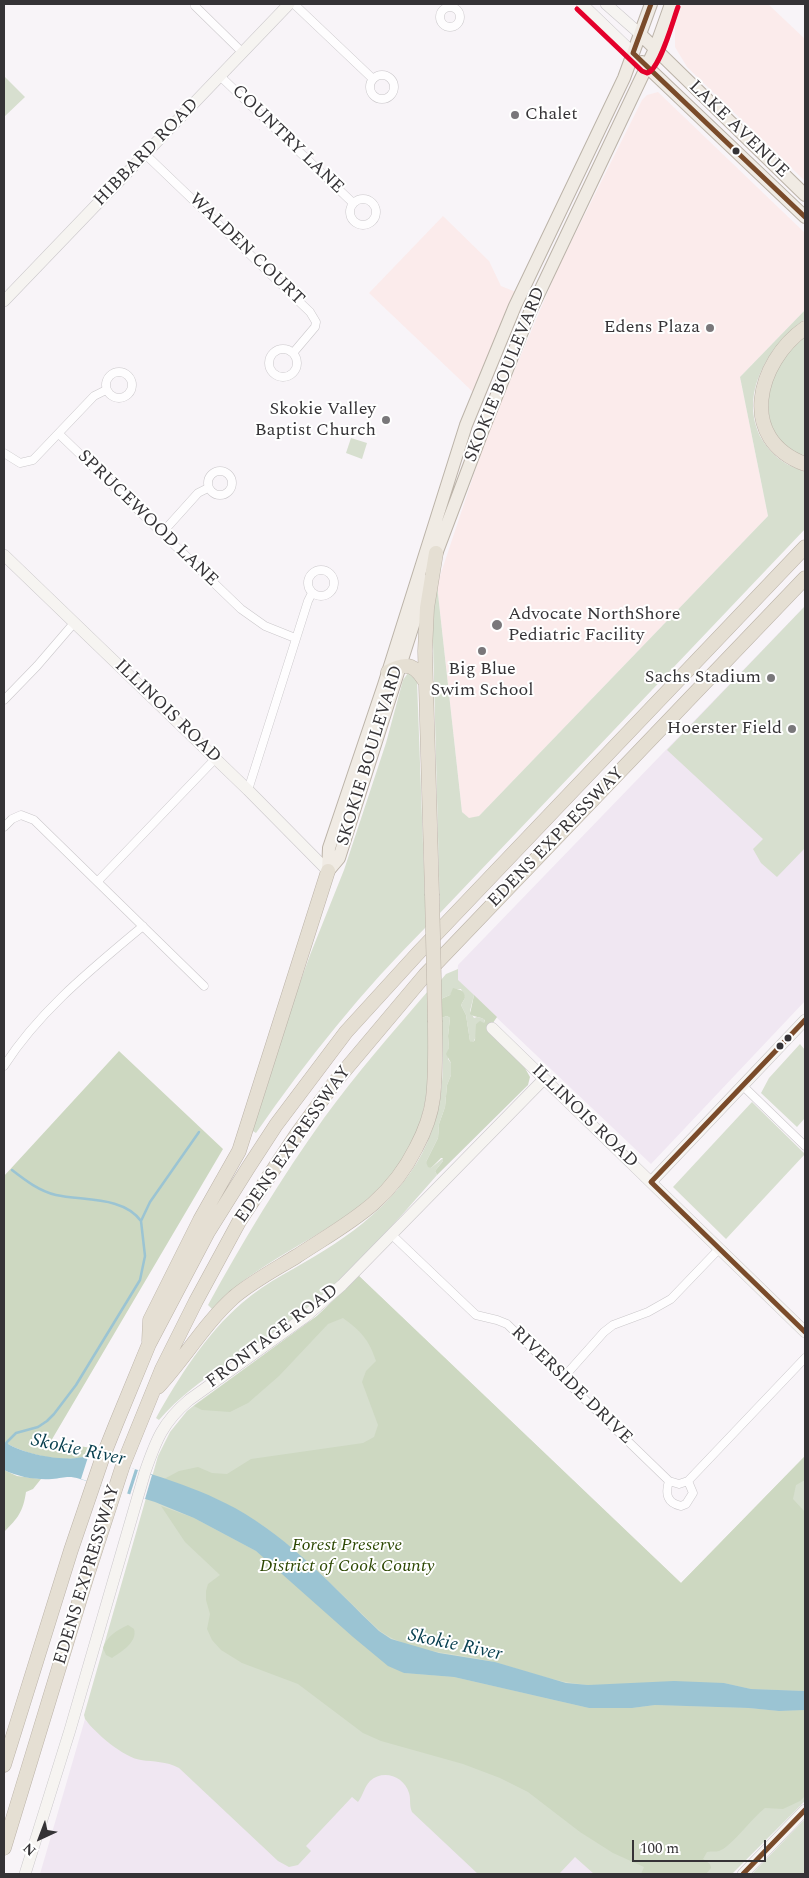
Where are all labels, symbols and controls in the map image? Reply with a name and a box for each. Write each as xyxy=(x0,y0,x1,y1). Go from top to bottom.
street label: LAKE AVENUE xyxy=(683,77,793,183)
street label: COUNTRY LANE xyxy=(226,81,348,199)
street label: HIBBARD ROAD xyxy=(90,94,204,212)
place label: Chalet xyxy=(525,104,578,126)
marker: Chalet xyxy=(509,109,521,121)
unlabelled marker xyxy=(731,146,741,156)
street label: WALDEN COURT xyxy=(184,189,308,311)
street label: SKOKIE BOULEVARD xyxy=(461,284,551,466)
place label: Edens Plaza xyxy=(604,317,700,339)
marker: Edens Plaza xyxy=(704,322,716,334)
place label: Skokie Valley Baptist Church xyxy=(255,399,376,442)
marker: Skokie Valley Baptist Church xyxy=(380,414,392,426)
street label: SPRUCEWOOD LANE xyxy=(72,446,222,592)
place label: Advocate NorthShore Pediatric Facility xyxy=(508,604,680,646)
marker: Advocate NorthShore Pediatric Facility xyxy=(490,618,504,632)
marker: Big Blue Swim School xyxy=(476,645,488,657)
street label: ILLINOIS ROAD xyxy=(109,656,225,768)
place label: Big Blue Swim School xyxy=(431,659,533,702)
street label: SKOKIE BOULEVARD xyxy=(333,663,409,849)
place label: Sachs Stadium xyxy=(645,667,761,689)
marker: Sachs Stadium xyxy=(765,672,777,684)
place label: Hoerster Field xyxy=(667,718,782,740)
marker: Hoerster Field xyxy=(786,723,798,735)
street label: EDENS EXPRESSWAY xyxy=(484,763,630,913)
unlabelled marker xyxy=(783,1033,793,1043)
unlabelled marker xyxy=(775,1041,785,1051)
street label: ILLINOIS ROAD xyxy=(526,1061,642,1173)
street label: EDENS EXPRESSWAY xyxy=(232,1062,356,1228)
street label: FRONTAGE ROAD xyxy=(203,1280,343,1394)
street label: RIVERSIDE DRIVE xyxy=(506,1322,636,1450)
water label: Skokie River xyxy=(29,1430,127,1472)
street label: EDENS EXPRESSWAY xyxy=(50,1482,126,1668)
park label: Forest Preserve District of Cook County xyxy=(259,1535,435,1578)
water label: Skokie River xyxy=(406,1625,504,1667)
north arrow xyxy=(15,1813,65,1863)
scale bar xyxy=(634,1830,768,1862)
text: 100 m xyxy=(640,1837,679,1860)
text: N xyxy=(18,1838,41,1861)

